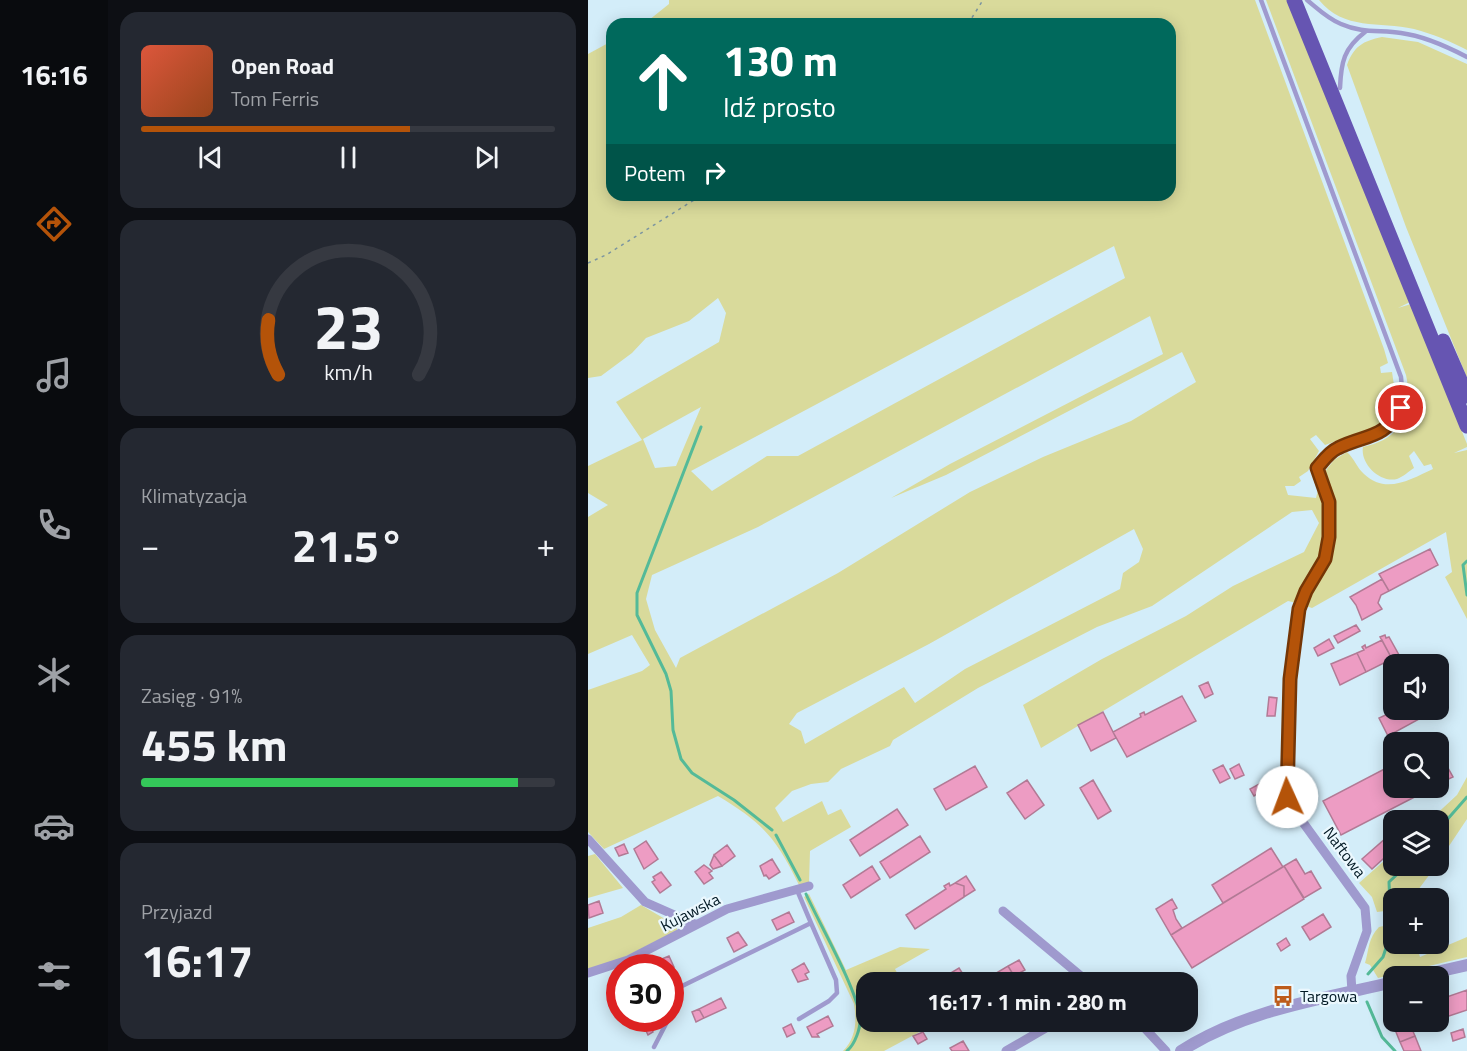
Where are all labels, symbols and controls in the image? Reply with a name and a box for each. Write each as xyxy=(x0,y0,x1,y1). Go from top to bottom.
text: 130 m xyxy=(723,28,838,92)
icon: ahead xyxy=(624,42,702,120)
text: Open Road xyxy=(231,49,334,83)
text: 16:16 xyxy=(20,54,88,95)
text: Tom Ferris xyxy=(231,83,319,114)
text: Idź prosto xyxy=(723,86,836,127)
icon: previous xyxy=(194,141,227,174)
icon: pause xyxy=(332,141,365,174)
icon: next xyxy=(470,141,503,174)
text: Potem xyxy=(624,156,686,190)
icon: right xyxy=(698,156,731,189)
icon: directions xyxy=(33,203,75,245)
text: 23 xyxy=(313,278,383,373)
icon: music xyxy=(33,354,75,396)
text: km/h xyxy=(324,356,372,388)
pin xyxy=(1375,382,1426,433)
icon: arrive xyxy=(1384,391,1417,424)
text: Klimatyzacja xyxy=(141,480,247,511)
icon: phone xyxy=(33,504,75,546)
text: 21.5° xyxy=(292,511,404,579)
text: − xyxy=(141,520,159,570)
text: + xyxy=(537,520,555,570)
icon: climate xyxy=(33,654,75,696)
map controls xyxy=(1383,654,1449,1032)
button: sound xyxy=(1383,654,1449,720)
text: Zasięg · 91% xyxy=(141,680,243,711)
text: 455 km xyxy=(141,710,287,778)
button: search xyxy=(1383,732,1449,798)
position arrow xyxy=(1255,765,1319,829)
icon: car xyxy=(33,805,75,847)
button: layers xyxy=(1383,810,1449,876)
street label: Naftowa xyxy=(1318,822,1372,882)
street label: Kujawska xyxy=(656,887,724,937)
button: + xyxy=(1383,888,1449,954)
text: Przyjazd xyxy=(141,896,213,927)
text: 16:17 xyxy=(141,926,253,994)
speed limit sign: 30 xyxy=(606,954,684,1032)
icon: filters xyxy=(33,955,75,997)
button: − xyxy=(1383,966,1449,1032)
bus stop icon: Targowa xyxy=(1271,984,1295,1008)
place label: Targowa xyxy=(1300,984,1357,1008)
text: 16:17 · 1 min · 280 m xyxy=(927,985,1127,1019)

